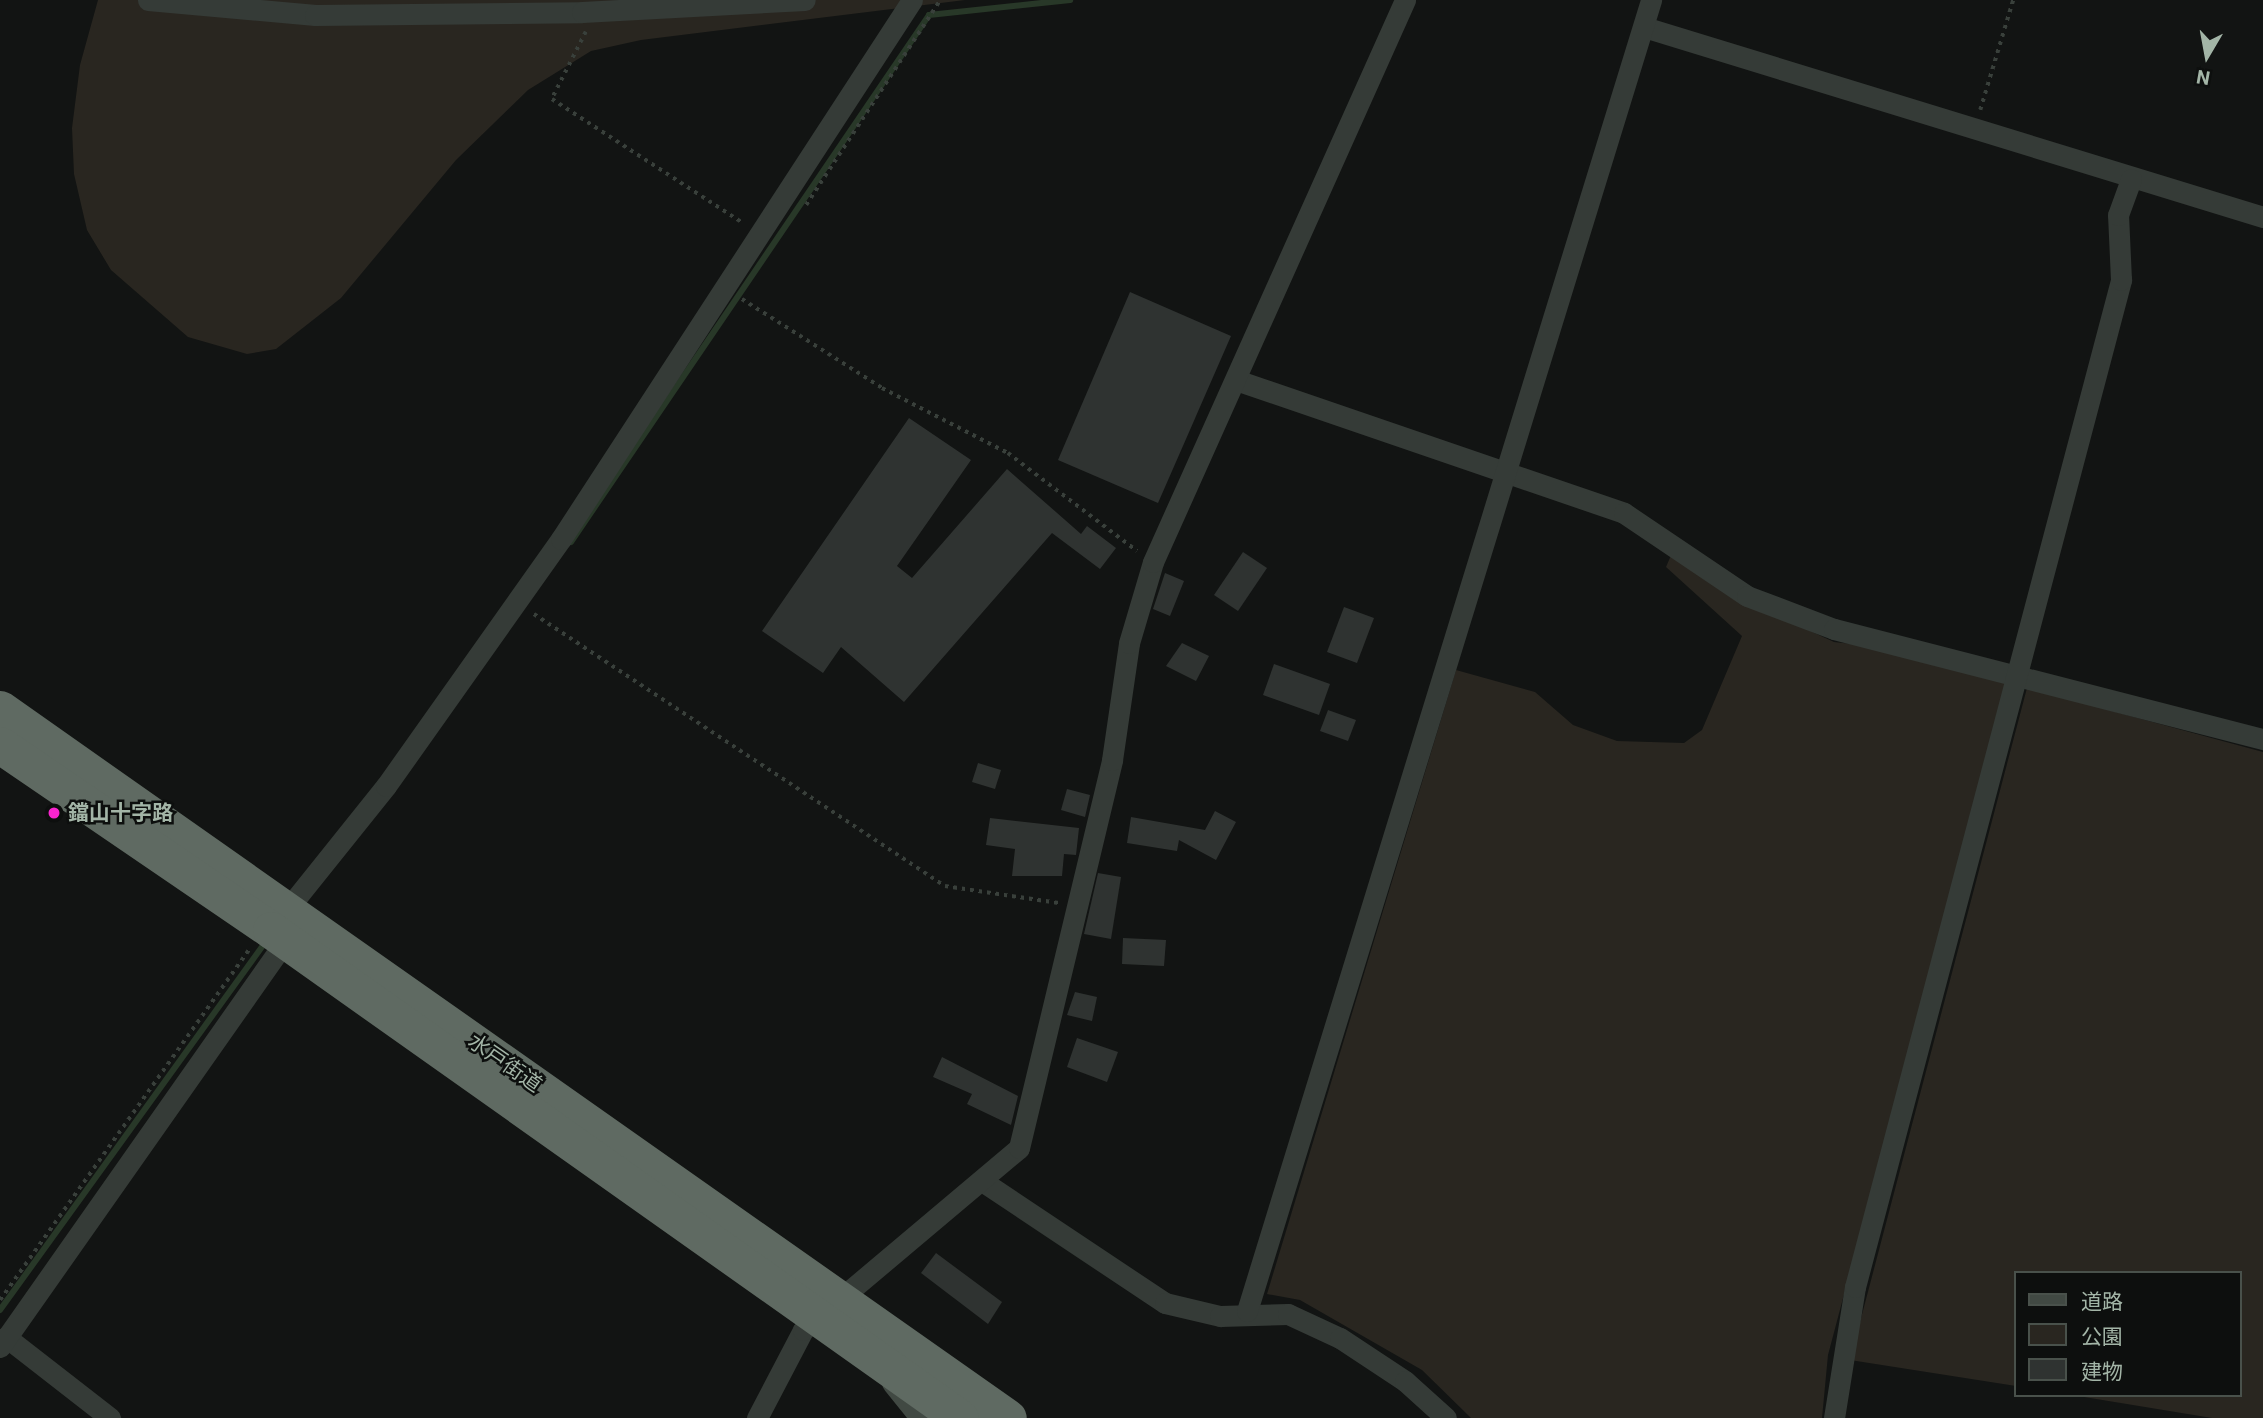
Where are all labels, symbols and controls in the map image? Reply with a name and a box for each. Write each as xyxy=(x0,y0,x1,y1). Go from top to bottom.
north arrow xyxy=(2172,21,2242,91)
text: N xyxy=(2195,65,2212,90)
place label: 鐺山十字路 xyxy=(68,800,173,826)
marker: 鐺山十字路 xyxy=(46,805,62,821)
street label: 水戸街道 xyxy=(463,1029,547,1097)
legend xyxy=(2014,1271,2242,1397)
text: 道路 xyxy=(2081,1290,2123,1314)
text: 公園 xyxy=(2081,1325,2123,1349)
text: 建物 xyxy=(2081,1360,2123,1384)

